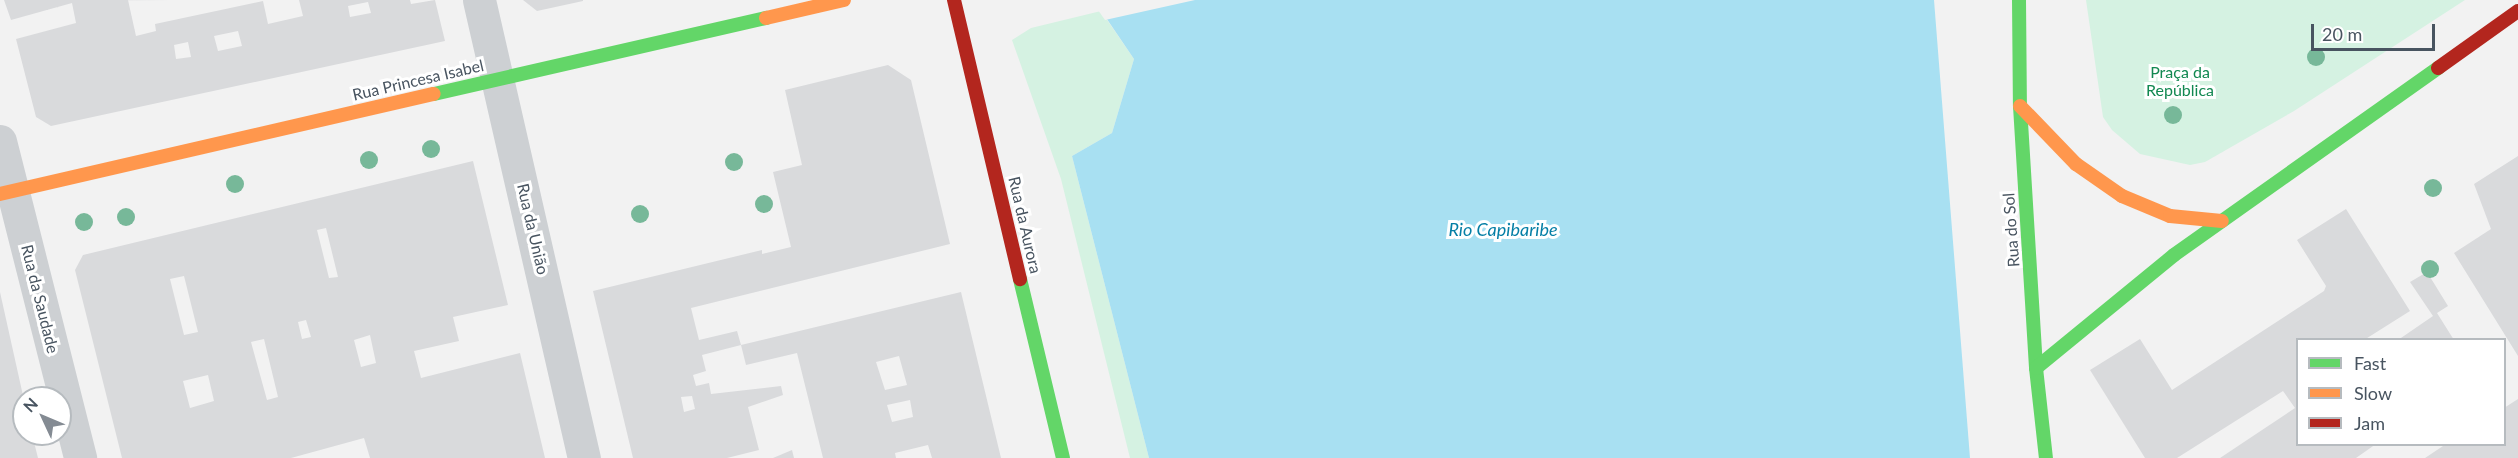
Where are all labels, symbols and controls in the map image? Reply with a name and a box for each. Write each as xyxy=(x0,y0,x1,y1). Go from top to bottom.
scale bar xyxy=(2314,12,2438,50)
text: 20 m xyxy=(2322,23,2362,45)
street label: Rua Princesa Isabel xyxy=(351,56,485,104)
park label: Praça da República xyxy=(2146,62,2214,100)
street label: Rua da Aurora xyxy=(1004,174,1046,276)
street label: Rua da União xyxy=(513,182,553,276)
street label: Rua do Sol xyxy=(1999,192,2023,268)
water label: Rio Capibaribe xyxy=(1448,218,1558,240)
street label: Rua da Saudade xyxy=(17,243,63,355)
legend xyxy=(2296,338,2506,446)
text: Fast xyxy=(2354,352,2386,374)
text: Slow xyxy=(2354,382,2392,404)
north arrow xyxy=(12,386,72,446)
text: N xyxy=(19,394,41,416)
text: Jam xyxy=(2354,412,2385,434)

